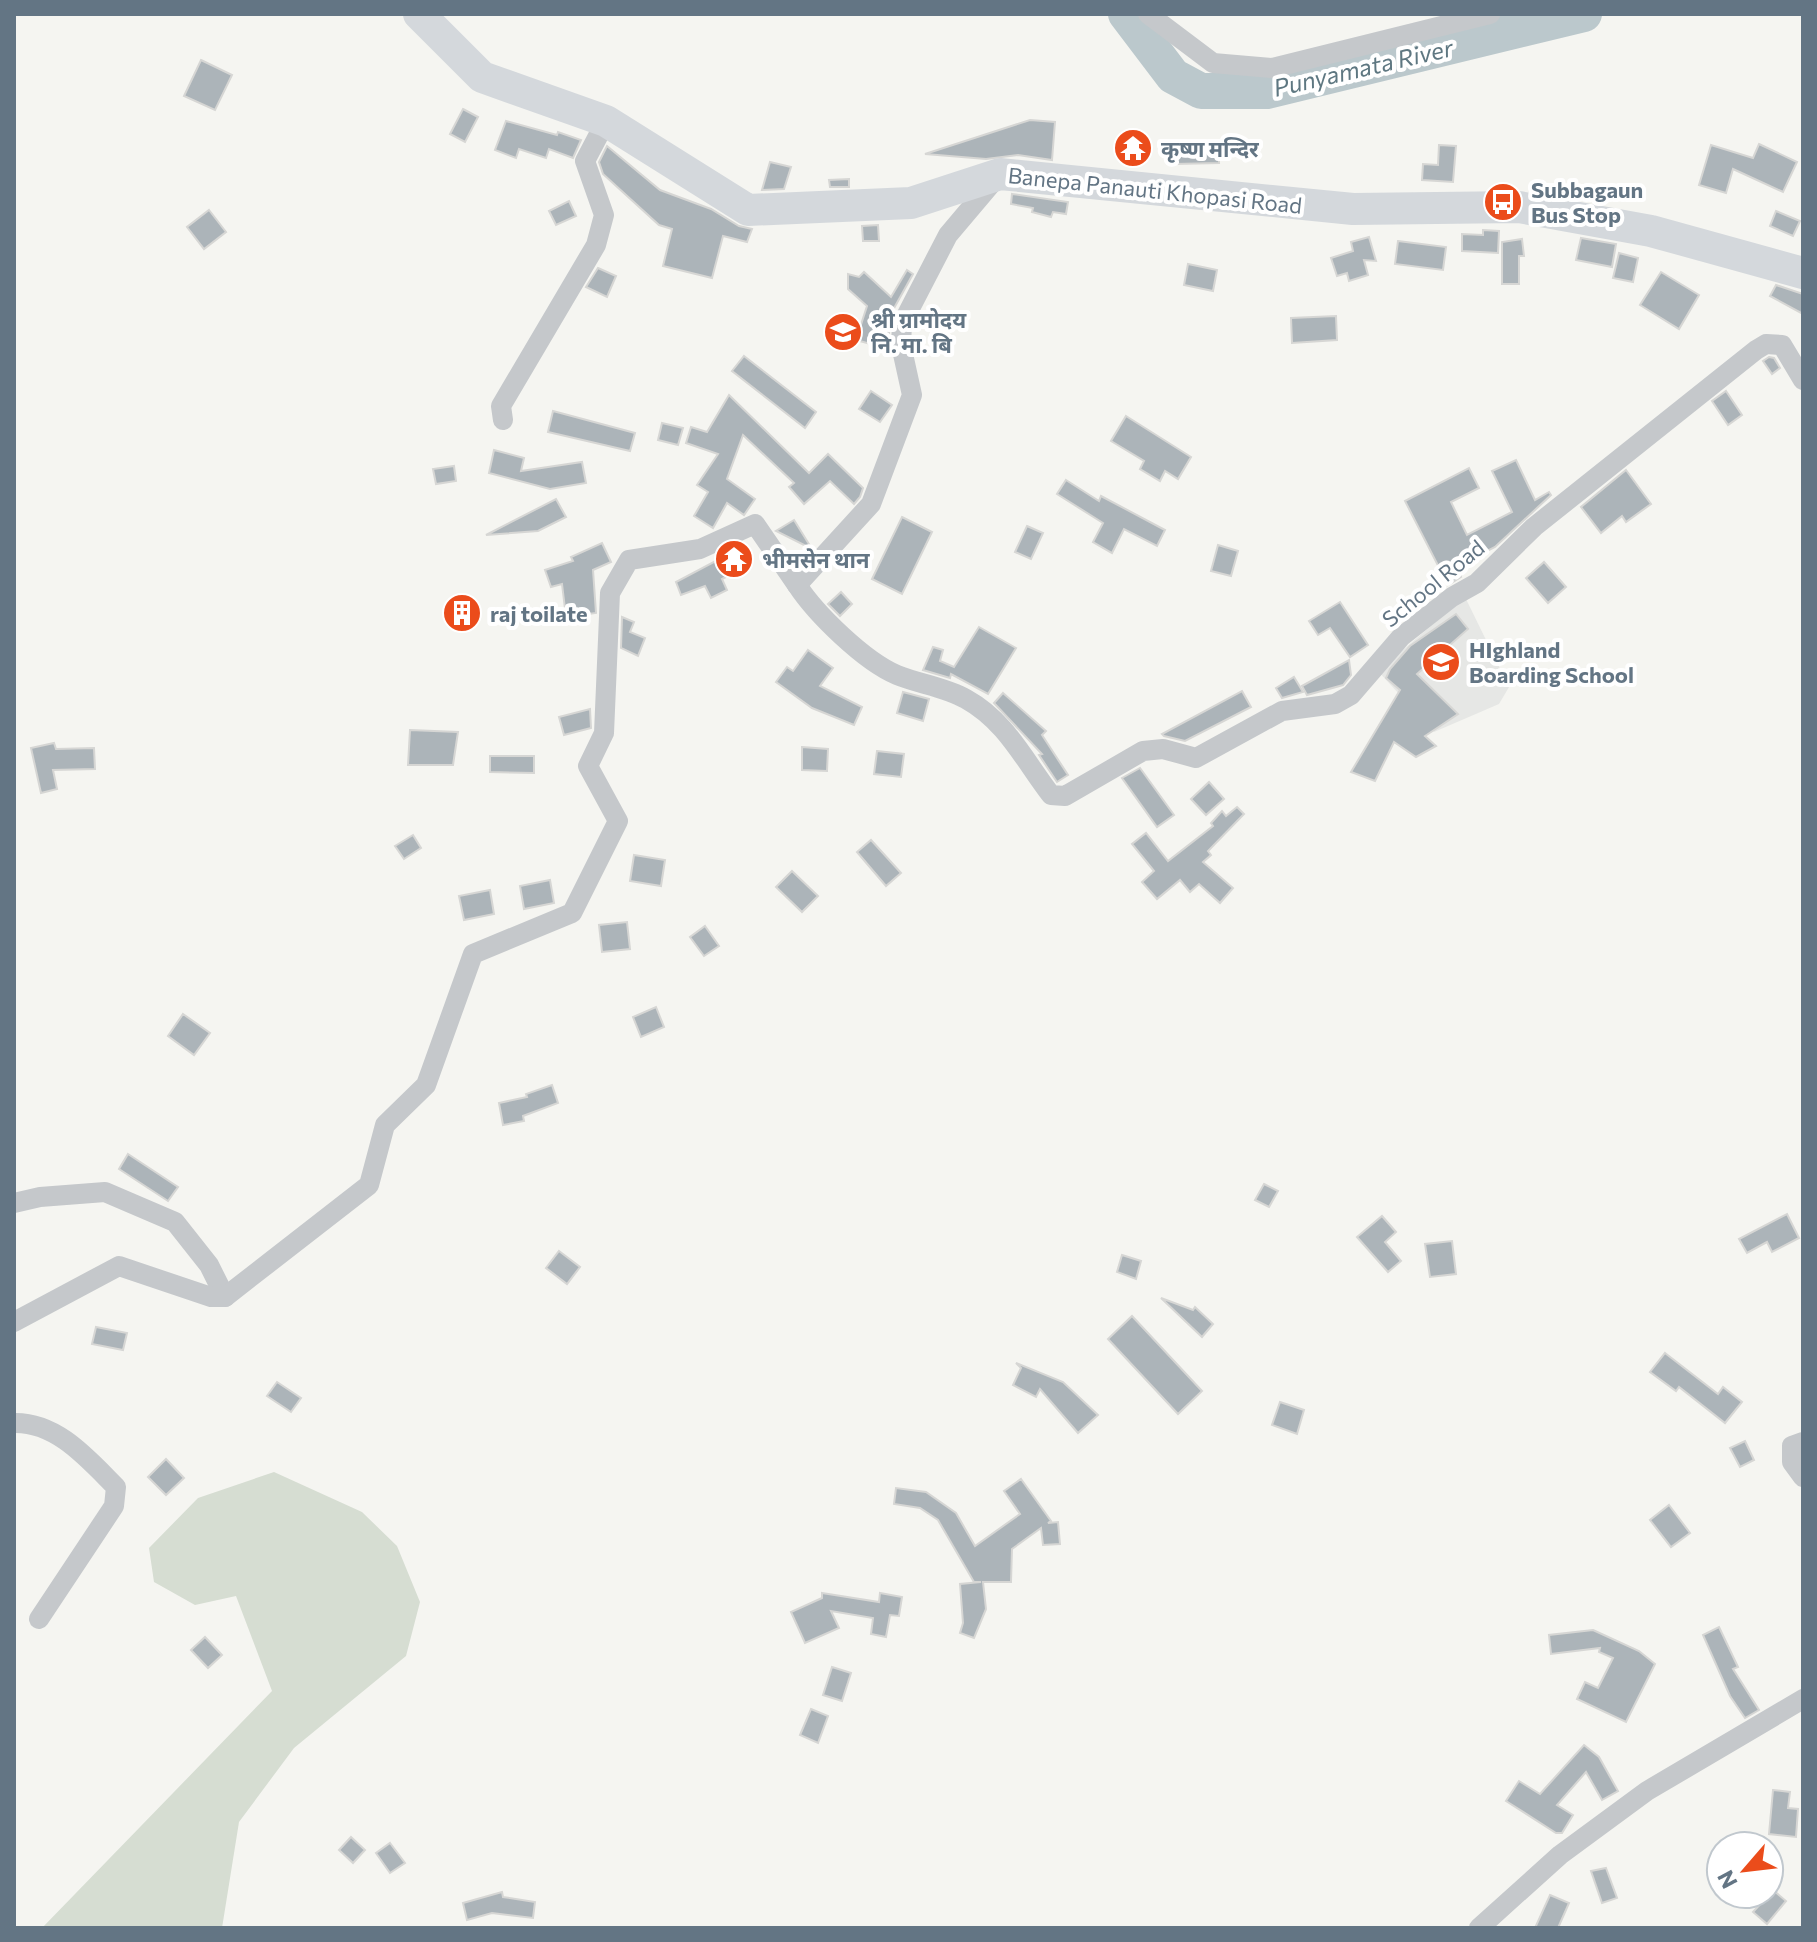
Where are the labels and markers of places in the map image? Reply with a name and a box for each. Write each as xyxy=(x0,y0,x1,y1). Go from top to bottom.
temple icon: कृष्ण मन्दिर xyxy=(1112,127,1154,169)
place label: कृष्ण मन्दिर xyxy=(1161,135,1260,163)
place label: Subbagaun Bus Stop xyxy=(1531,176,1643,228)
bus stop icon: Subbagaun Bus Stop xyxy=(1482,181,1524,223)
place label: श्री ग्रामोदय नि. मा. बि xyxy=(871,306,967,358)
school or university icon: श्री ग्रामोदय नि. मा. बि xyxy=(822,311,864,353)
temple icon: भीमसेन थान xyxy=(713,538,755,580)
place label: भीमसेन थान xyxy=(762,546,870,573)
building icon: raj toilate xyxy=(441,592,483,634)
place label: raj toilate xyxy=(490,600,588,627)
place label: HIghland Boarding School xyxy=(1469,636,1634,688)
school or university icon: HIghland Boarding School xyxy=(1420,641,1462,683)

